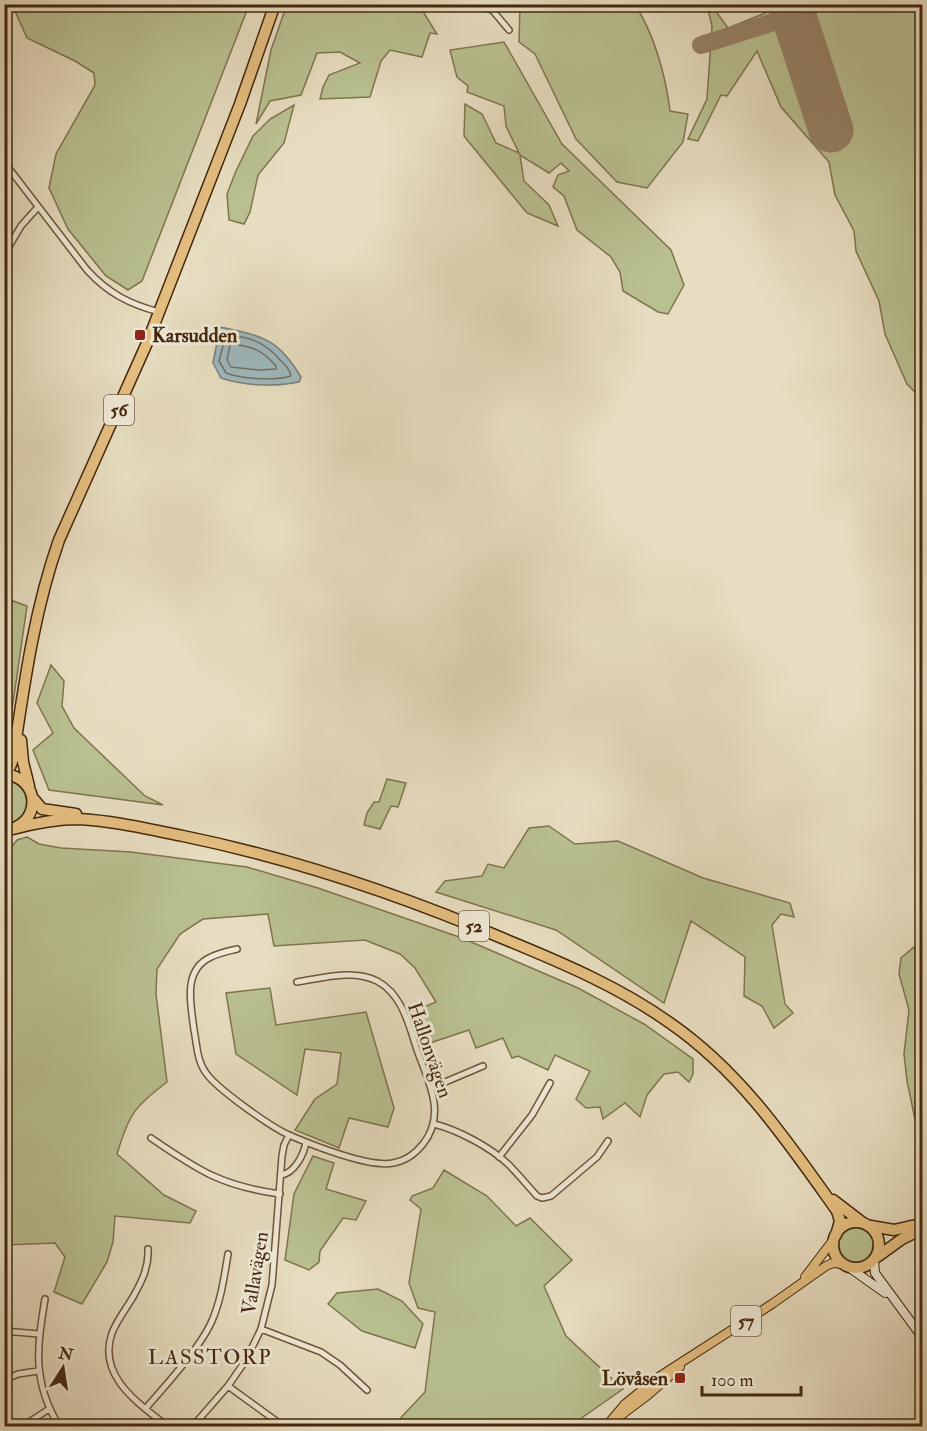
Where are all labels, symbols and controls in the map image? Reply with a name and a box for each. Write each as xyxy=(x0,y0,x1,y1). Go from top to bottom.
place label: Karsudden xyxy=(152,323,238,348)
marker: Karsudden xyxy=(133,328,147,342)
road number: 56 xyxy=(104,395,134,425)
road number: 52 xyxy=(459,911,489,941)
street label: Hallonvägen xyxy=(402,999,458,1101)
street label: Vallavägen xyxy=(236,1229,274,1317)
road number: 57 xyxy=(731,1306,761,1336)
north arrow xyxy=(33,1338,93,1398)
text: N xyxy=(56,1343,76,1366)
district label: LASSTORP xyxy=(148,1344,272,1371)
scale bar xyxy=(702,1359,801,1397)
place label: Lövåsen xyxy=(602,1366,669,1391)
text: 100 m xyxy=(711,1369,754,1392)
marker: Lövåsen xyxy=(673,1371,687,1385)

